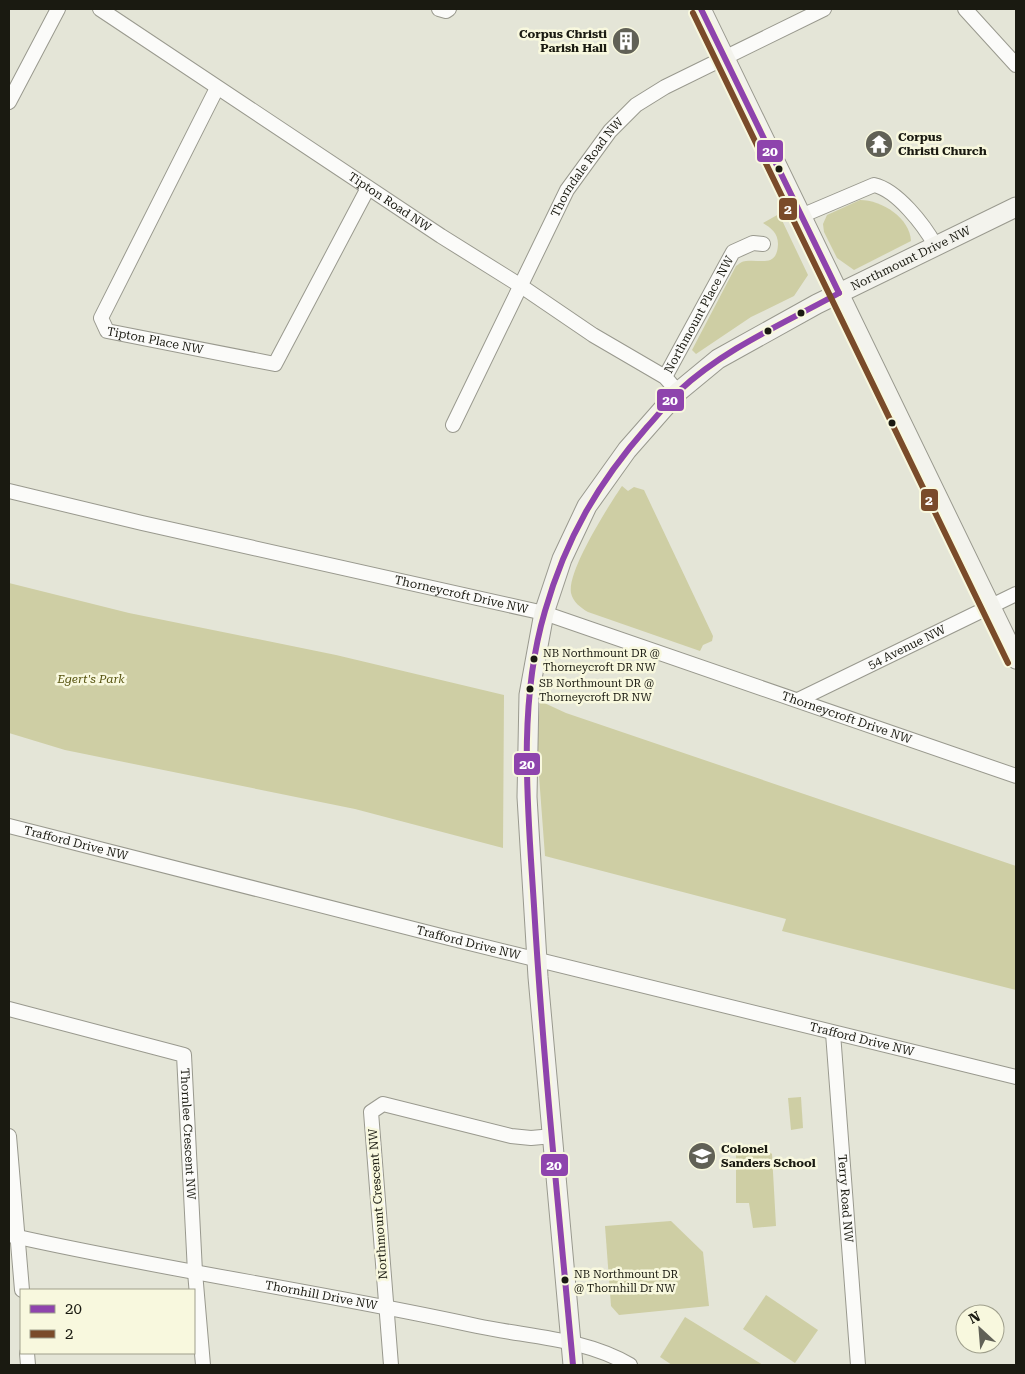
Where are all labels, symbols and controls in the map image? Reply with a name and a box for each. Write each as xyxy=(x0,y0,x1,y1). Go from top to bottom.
building icon: Corpus Christi Parish Hall xyxy=(611,26,641,56)
place label: Corpus Christi Parish Hall xyxy=(519,27,607,55)
street label: Thorndale Road NW xyxy=(548,114,627,219)
temple icon: Corpus Christi Church xyxy=(864,129,894,159)
place label: Corpus Christi Church xyxy=(898,130,987,158)
line badge: 20 xyxy=(756,139,784,163)
text: 20 xyxy=(762,143,778,159)
unlabelled marker xyxy=(774,164,784,174)
street label: Tipton Road NW xyxy=(346,169,434,235)
line badge: 2 xyxy=(778,197,798,221)
text: 2 xyxy=(784,201,792,217)
street label: Northmount Drive NW xyxy=(848,223,973,294)
street label: Northmount Place NW xyxy=(661,253,737,376)
unlabelled marker xyxy=(796,308,806,318)
street label: Tipton Place NW xyxy=(106,324,205,357)
unlabelled marker xyxy=(763,326,773,336)
line badge: 20 xyxy=(656,388,685,412)
text: 20 xyxy=(662,392,678,408)
unlabelled marker xyxy=(887,418,897,428)
line badge: 2 xyxy=(920,488,939,512)
text: 2 xyxy=(925,492,933,508)
street label: Thorneycroft Drive NW xyxy=(393,573,530,616)
street label: 54 Avenue NW xyxy=(866,622,949,672)
place label: NB Northmount DR @ Thorneycroft DR NW xyxy=(543,647,660,674)
marker: NB Northmount DR @ Thorneycroft DR NW xyxy=(529,654,539,664)
park label: Egert's Park xyxy=(56,672,125,686)
place label: SB Northmount DR @ Thorneycroft DR NW xyxy=(539,677,654,704)
marker: SB Northmount DR @ Thorneycroft DR NW xyxy=(525,684,535,694)
street label: Thorneycroft Drive NW xyxy=(780,689,914,747)
line badge: 20 xyxy=(513,752,541,776)
text: 20 xyxy=(519,756,535,772)
street label: Trafford Drive NW xyxy=(22,823,130,863)
street label: Trafford Drive NW xyxy=(415,923,523,962)
street label: Trafford Drive NW xyxy=(808,1020,916,1059)
street label: Thornlee Crescent NW xyxy=(178,1068,198,1201)
street label: Northmount Crescent NW xyxy=(366,1127,390,1280)
school or university icon: Colonel Sanders School xyxy=(687,1141,717,1171)
place label: Colonel Sanders School xyxy=(721,1142,816,1170)
line badge: 20 xyxy=(540,1153,569,1177)
street label: Terry Road NW xyxy=(835,1154,856,1244)
text: 20 xyxy=(546,1157,562,1173)
place label: NB Northmount DR @ Thornhill Dr NW xyxy=(574,1268,678,1295)
marker: NB Northmount DR @ Thornhill Dr NW xyxy=(560,1275,570,1285)
street label: Thornhill Drive NW xyxy=(264,1278,379,1313)
legend xyxy=(20,1289,195,1354)
text: 20 xyxy=(65,1300,82,1318)
north arrow xyxy=(955,1304,1005,1354)
text: N xyxy=(966,1308,983,1327)
text: 2 xyxy=(65,1325,73,1343)

